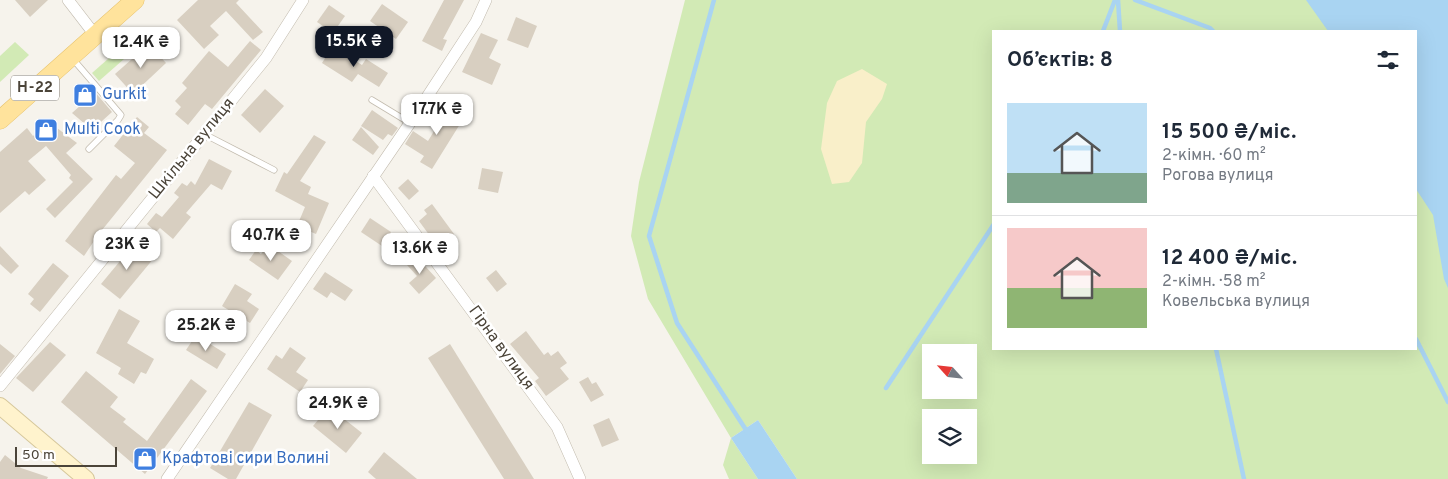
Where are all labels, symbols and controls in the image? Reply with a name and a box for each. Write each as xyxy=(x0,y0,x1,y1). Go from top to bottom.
pin: 15.5K ₴ xyxy=(308,26,400,68)
pin: 12.4K ₴ xyxy=(95,27,187,69)
text: 15.5K ₴ xyxy=(326,32,382,52)
text: 12.4K ₴ xyxy=(113,33,169,53)
icon: filters xyxy=(1374,46,1402,74)
text: Об’єктів: 8 xyxy=(1007,47,1113,74)
road number: Н-22 xyxy=(11,76,59,100)
shop icon: Gurkit xyxy=(72,82,98,108)
place label: Gurkit xyxy=(102,85,147,105)
street label: Шкільна вулиця xyxy=(145,94,239,204)
pin: 17.7K ₴ xyxy=(391,94,483,136)
text: 17.7K ₴ xyxy=(412,100,462,120)
shop icon: Multi Cook xyxy=(33,117,59,143)
text: 15 500 ₴/міс. xyxy=(1162,119,1296,146)
place label: Multi Cook xyxy=(64,120,141,140)
icon: home xyxy=(1047,123,1107,183)
text: 2-кімн. · 60 m² xyxy=(1162,146,1266,166)
text: Рогова вулиця xyxy=(1162,166,1273,186)
pin: 40.7K ₴ xyxy=(225,220,317,262)
text: 40.7K ₴ xyxy=(242,226,300,246)
pin: 23K ₴ xyxy=(92,228,162,271)
pin: 13.6K ₴ xyxy=(374,232,466,275)
text: 23K ₴ xyxy=(104,235,150,255)
text: 13.6K ₴ xyxy=(392,239,448,259)
text: 12 400 ₴/міс. xyxy=(1162,245,1297,272)
icon: home xyxy=(1047,248,1107,308)
text: 2-кімн. · 58 m² xyxy=(1162,272,1266,292)
text: Ковельська вулиця xyxy=(1162,292,1310,312)
street label: Гірна вулиця xyxy=(464,302,538,394)
pin: 25.2K ₴ xyxy=(160,310,252,352)
text: 25.2K ₴ xyxy=(176,316,236,336)
north arrow xyxy=(922,344,978,399)
map controls xyxy=(922,344,977,464)
pin: 24.9K ₴ xyxy=(292,388,384,430)
text: 24.9K ₴ xyxy=(308,394,368,414)
button: layers xyxy=(922,409,977,464)
scale bar xyxy=(15,444,118,467)
shop icon: Крафтові сири Волині xyxy=(132,446,158,472)
text: 50 m xyxy=(22,447,55,464)
place label: Крафтові сири Волині xyxy=(162,449,329,469)

